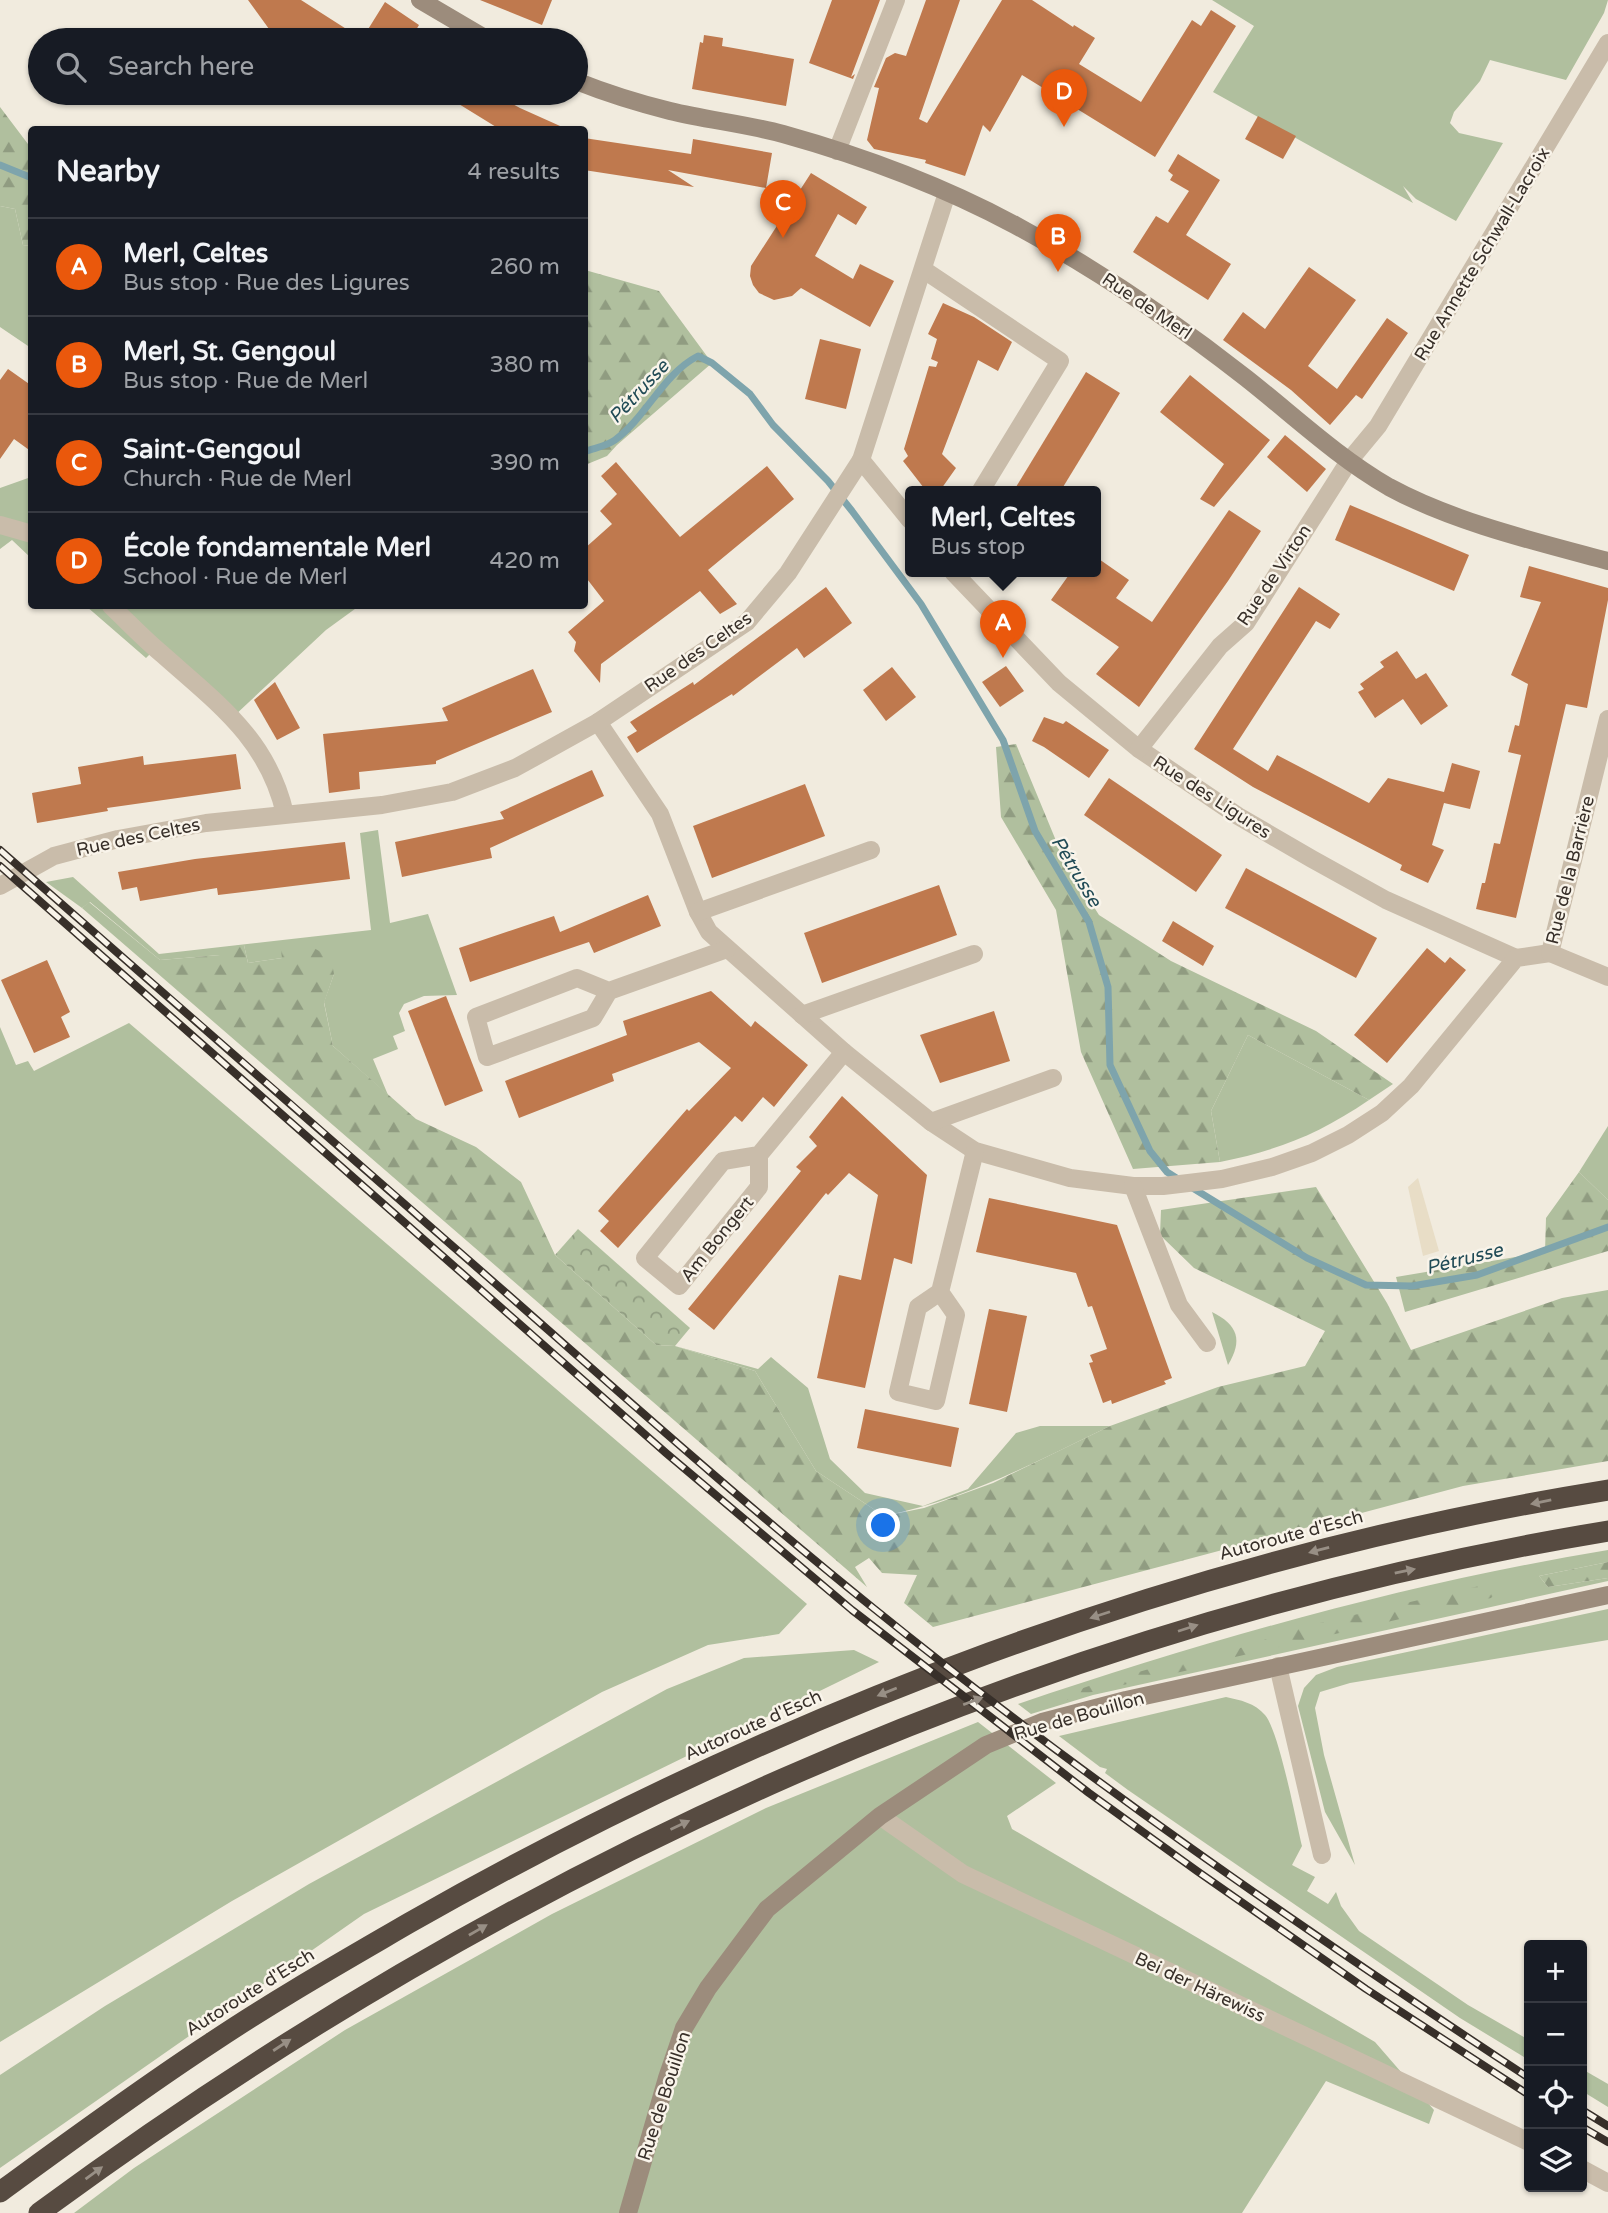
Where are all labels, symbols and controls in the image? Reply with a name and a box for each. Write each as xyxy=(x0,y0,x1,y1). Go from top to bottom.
search box xyxy=(28,28,588,105)
icon: search xyxy=(52,48,90,86)
text: Search here xyxy=(108,51,254,82)
pin: D xyxy=(1041,69,1087,127)
street label: Rue Annette Schwall-Lacroix xyxy=(1409,143,1555,365)
text: Nearby xyxy=(56,153,160,190)
text: 4 results xyxy=(467,158,560,186)
pin: C xyxy=(760,180,806,238)
pin: B xyxy=(1035,214,1081,272)
text: Merl, Celtes xyxy=(123,238,268,269)
text: A xyxy=(70,253,88,281)
text: 260 m xyxy=(490,253,560,281)
street label: Rue de Merl xyxy=(1098,268,1196,344)
text: Bus stop · Rue des Ligures xyxy=(123,269,410,297)
text: Merl, St. Gengoul xyxy=(123,336,336,367)
text: B xyxy=(71,351,87,379)
text: 380 m xyxy=(490,351,560,379)
water label: Pétrusse xyxy=(604,355,674,428)
text: Bus stop · Rue de Merl xyxy=(123,367,368,395)
text: Saint-Gengoul xyxy=(123,434,301,465)
text: C xyxy=(71,449,87,477)
text: 390 m xyxy=(490,449,560,477)
text: Church · Rue de Merl xyxy=(123,465,352,493)
popup xyxy=(905,486,1101,577)
text: Merl, Celtes xyxy=(930,502,1076,533)
street label: Rue de Virton xyxy=(1232,520,1316,630)
text: École fondamentale Merl xyxy=(123,532,431,563)
text: Bus stop xyxy=(930,533,1025,561)
text: D xyxy=(70,547,88,575)
text: 420 m xyxy=(490,547,560,575)
text: School · Rue de Merl xyxy=(123,563,347,591)
pin: A xyxy=(980,600,1026,658)
street label: Rue des Celtes xyxy=(640,607,756,697)
street label: Rue des Ligures xyxy=(1149,751,1275,843)
street label: Rue de la Barrière xyxy=(1541,794,1599,946)
street label: Rue des Celtes xyxy=(74,813,202,861)
water label: Pétrusse xyxy=(1047,832,1106,912)
street label: Am Bongert xyxy=(676,1192,758,1286)
water label: Pétrusse xyxy=(1424,1239,1506,1279)
one-way arrow xyxy=(1530,1496,1552,1507)
street label: Autoroute d'Esch xyxy=(1217,1505,1365,1565)
your location xyxy=(866,1508,900,1542)
one-way arrow xyxy=(1308,1546,1329,1556)
one-way arrow xyxy=(1394,1565,1416,1576)
one-way arrow xyxy=(1090,1610,1111,1620)
one-way arrow xyxy=(1178,1623,1199,1633)
street label: Autoroute d'Esch xyxy=(681,1685,825,1765)
one-way arrow xyxy=(876,1687,897,1698)
street label: Rue de Bouillon xyxy=(1011,1687,1147,1745)
one-way arrow xyxy=(962,1696,983,1707)
one-way arrow xyxy=(670,1819,690,1831)
one-way arrow xyxy=(469,1924,488,1936)
map controls xyxy=(1524,1940,1587,2192)
button: + xyxy=(1524,1940,1587,2003)
street label: Autoroute d'Esch xyxy=(181,1943,319,2041)
street label: Bei der Härewiss xyxy=(1131,1947,1269,2027)
button: − xyxy=(1524,2003,1587,2066)
street label: Rue de Bouillon xyxy=(633,2029,695,2163)
one-way arrow xyxy=(273,2039,292,2052)
button: locate xyxy=(1524,2066,1587,2129)
button: layers xyxy=(1524,2129,1587,2192)
one-way arrow xyxy=(84,2165,102,2180)

